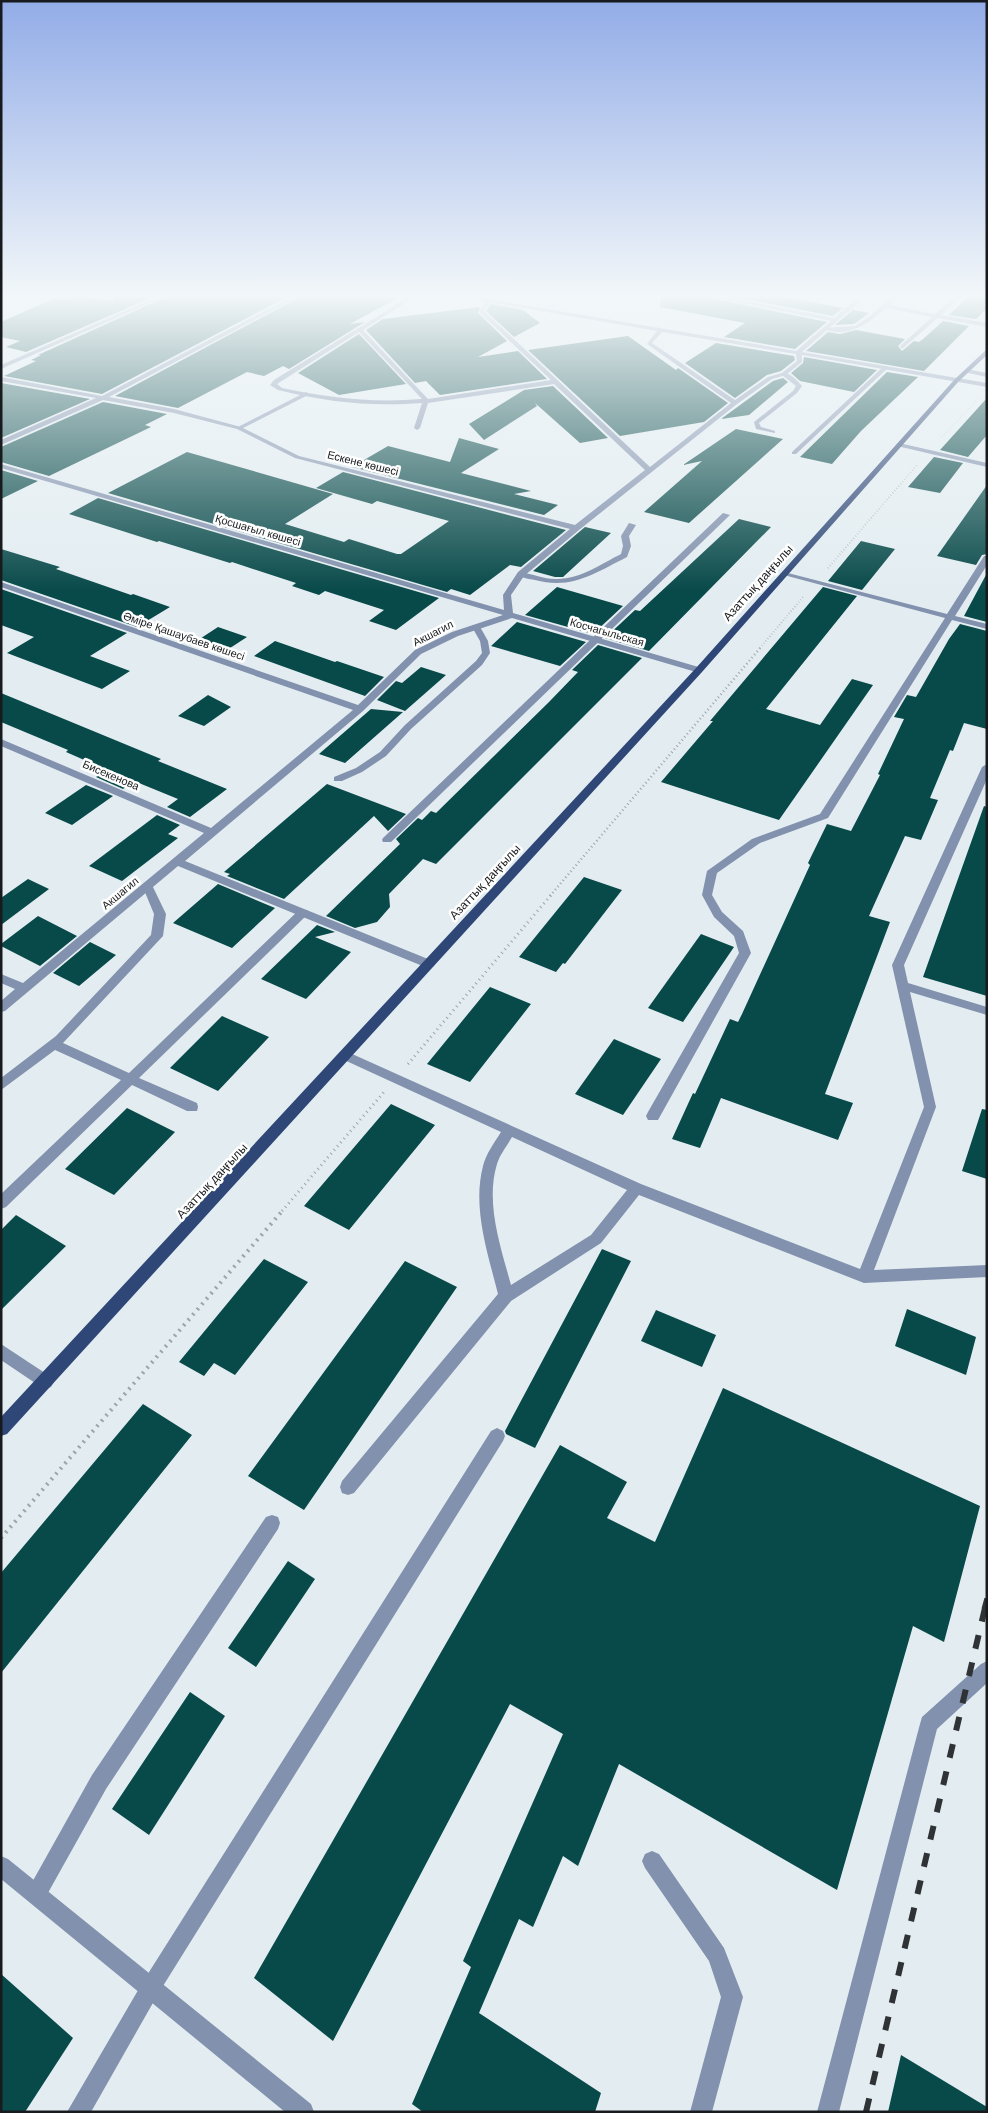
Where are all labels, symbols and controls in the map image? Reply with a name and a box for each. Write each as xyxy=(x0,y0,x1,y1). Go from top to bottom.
street label: Ескене көшесі xyxy=(326,448,400,478)
street label: Қосшағыл көшесі xyxy=(214,512,302,548)
street label: Азаттық даңғылы xyxy=(720,542,796,624)
street label: Әміре Қашаубаев көшесі xyxy=(122,610,246,662)
street label: Косчагыльская xyxy=(569,616,645,648)
street label: Акшагил xyxy=(411,618,455,648)
street label: Бисекенова xyxy=(81,758,142,793)
street label: Азаттық даңғылы xyxy=(447,842,523,922)
street label: Акшагил xyxy=(99,874,141,912)
street label: Азаттық даңғылы xyxy=(174,1141,250,1221)

